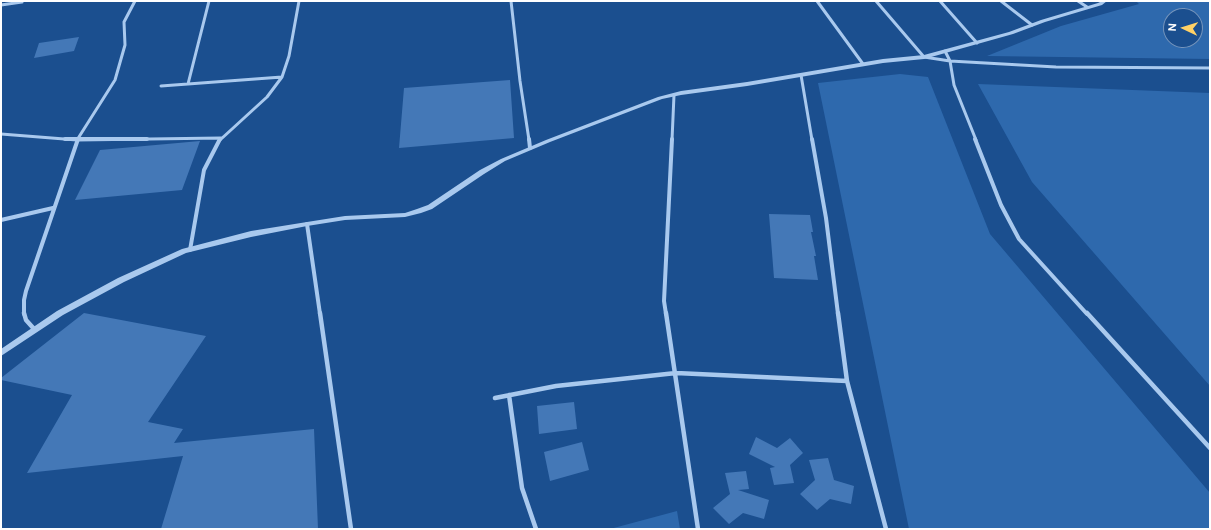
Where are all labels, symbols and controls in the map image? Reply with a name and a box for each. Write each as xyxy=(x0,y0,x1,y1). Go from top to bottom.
north arrow xyxy=(1163,8,1203,48)
text: N xyxy=(1165,23,1179,32)

